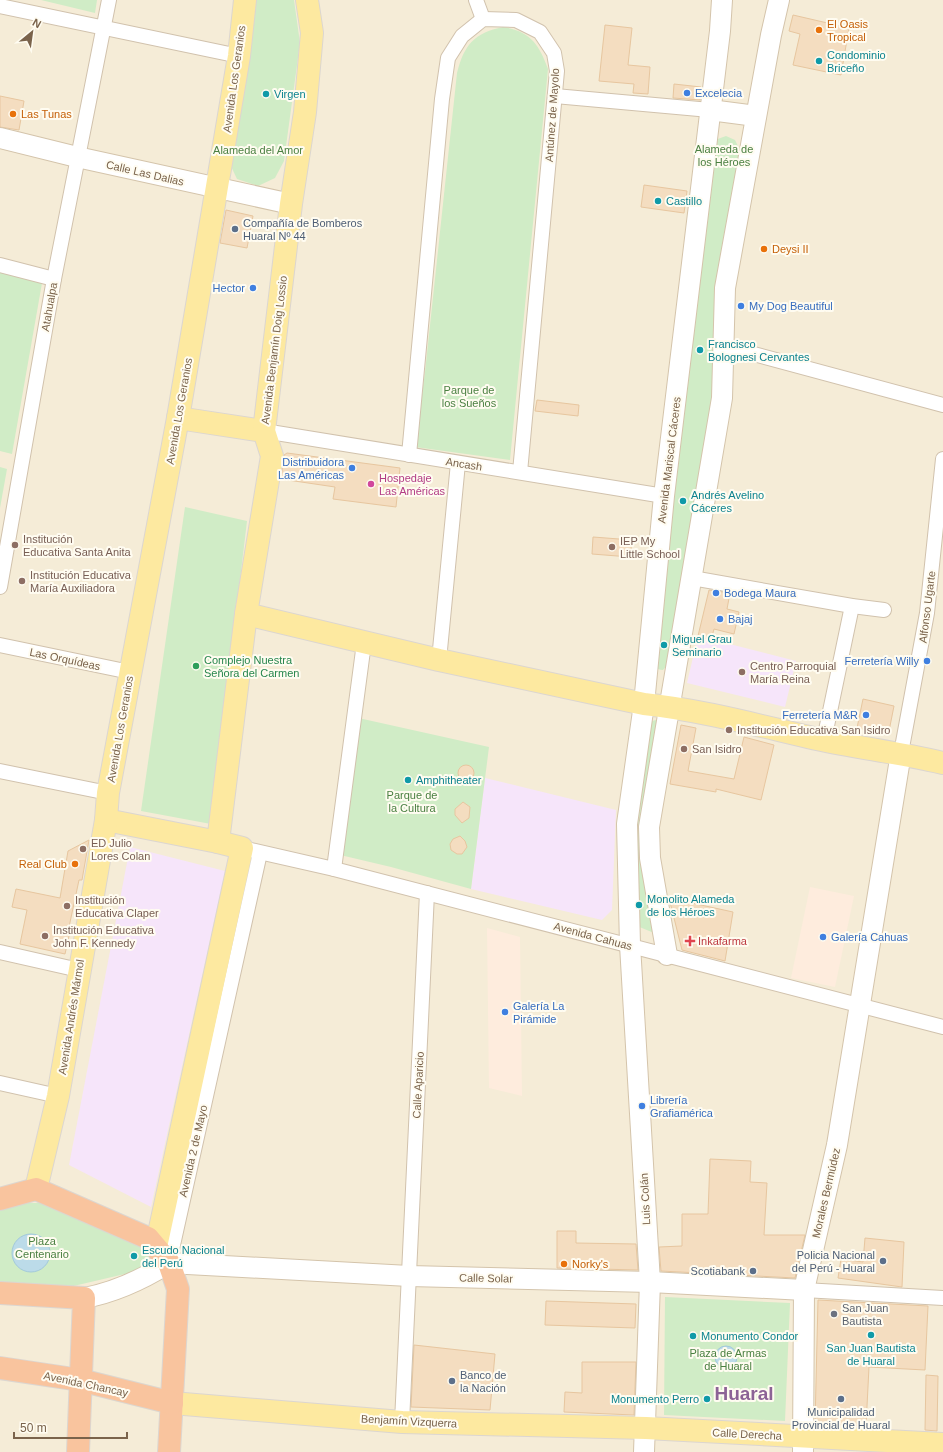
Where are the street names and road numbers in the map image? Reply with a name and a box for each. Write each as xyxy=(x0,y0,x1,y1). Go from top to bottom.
street label: Avenida Los Geranios xyxy=(221,24,248,133)
street label: Antúnez de Mayolo xyxy=(543,68,561,162)
street label: Calle Las Dalias xyxy=(105,158,186,188)
street label: Avenida Benjamín Doig Lossio xyxy=(259,275,289,425)
street label: Atahualpa xyxy=(39,281,59,332)
street label: Avenida Los Geranios xyxy=(164,356,194,465)
street label: Avenida Mariscal Cáceres xyxy=(655,395,683,524)
street label: Ancash xyxy=(445,455,483,473)
street label: Alfonso Ugarte xyxy=(917,570,937,644)
street label: Las Orquídeas xyxy=(28,646,102,672)
street label: Avenida Los Geranios xyxy=(105,674,135,783)
street label: Avenida Cahuas xyxy=(553,920,634,952)
street label: Avenida Andrés Mármol xyxy=(56,958,86,1076)
street label: Calle Aparicio xyxy=(410,1051,426,1119)
street label: Avenida 2 de Mayo xyxy=(177,1104,209,1198)
street label: Morales Bermúdez xyxy=(810,1147,842,1239)
street label: Luis Colán xyxy=(638,1173,652,1225)
street label: Calle Solar xyxy=(459,1272,513,1284)
street label: Avenida Chancay xyxy=(43,1369,130,1399)
street label: Benjamín Vizquerra xyxy=(361,1412,458,1430)
street label: Calle Derecha xyxy=(712,1426,783,1442)

